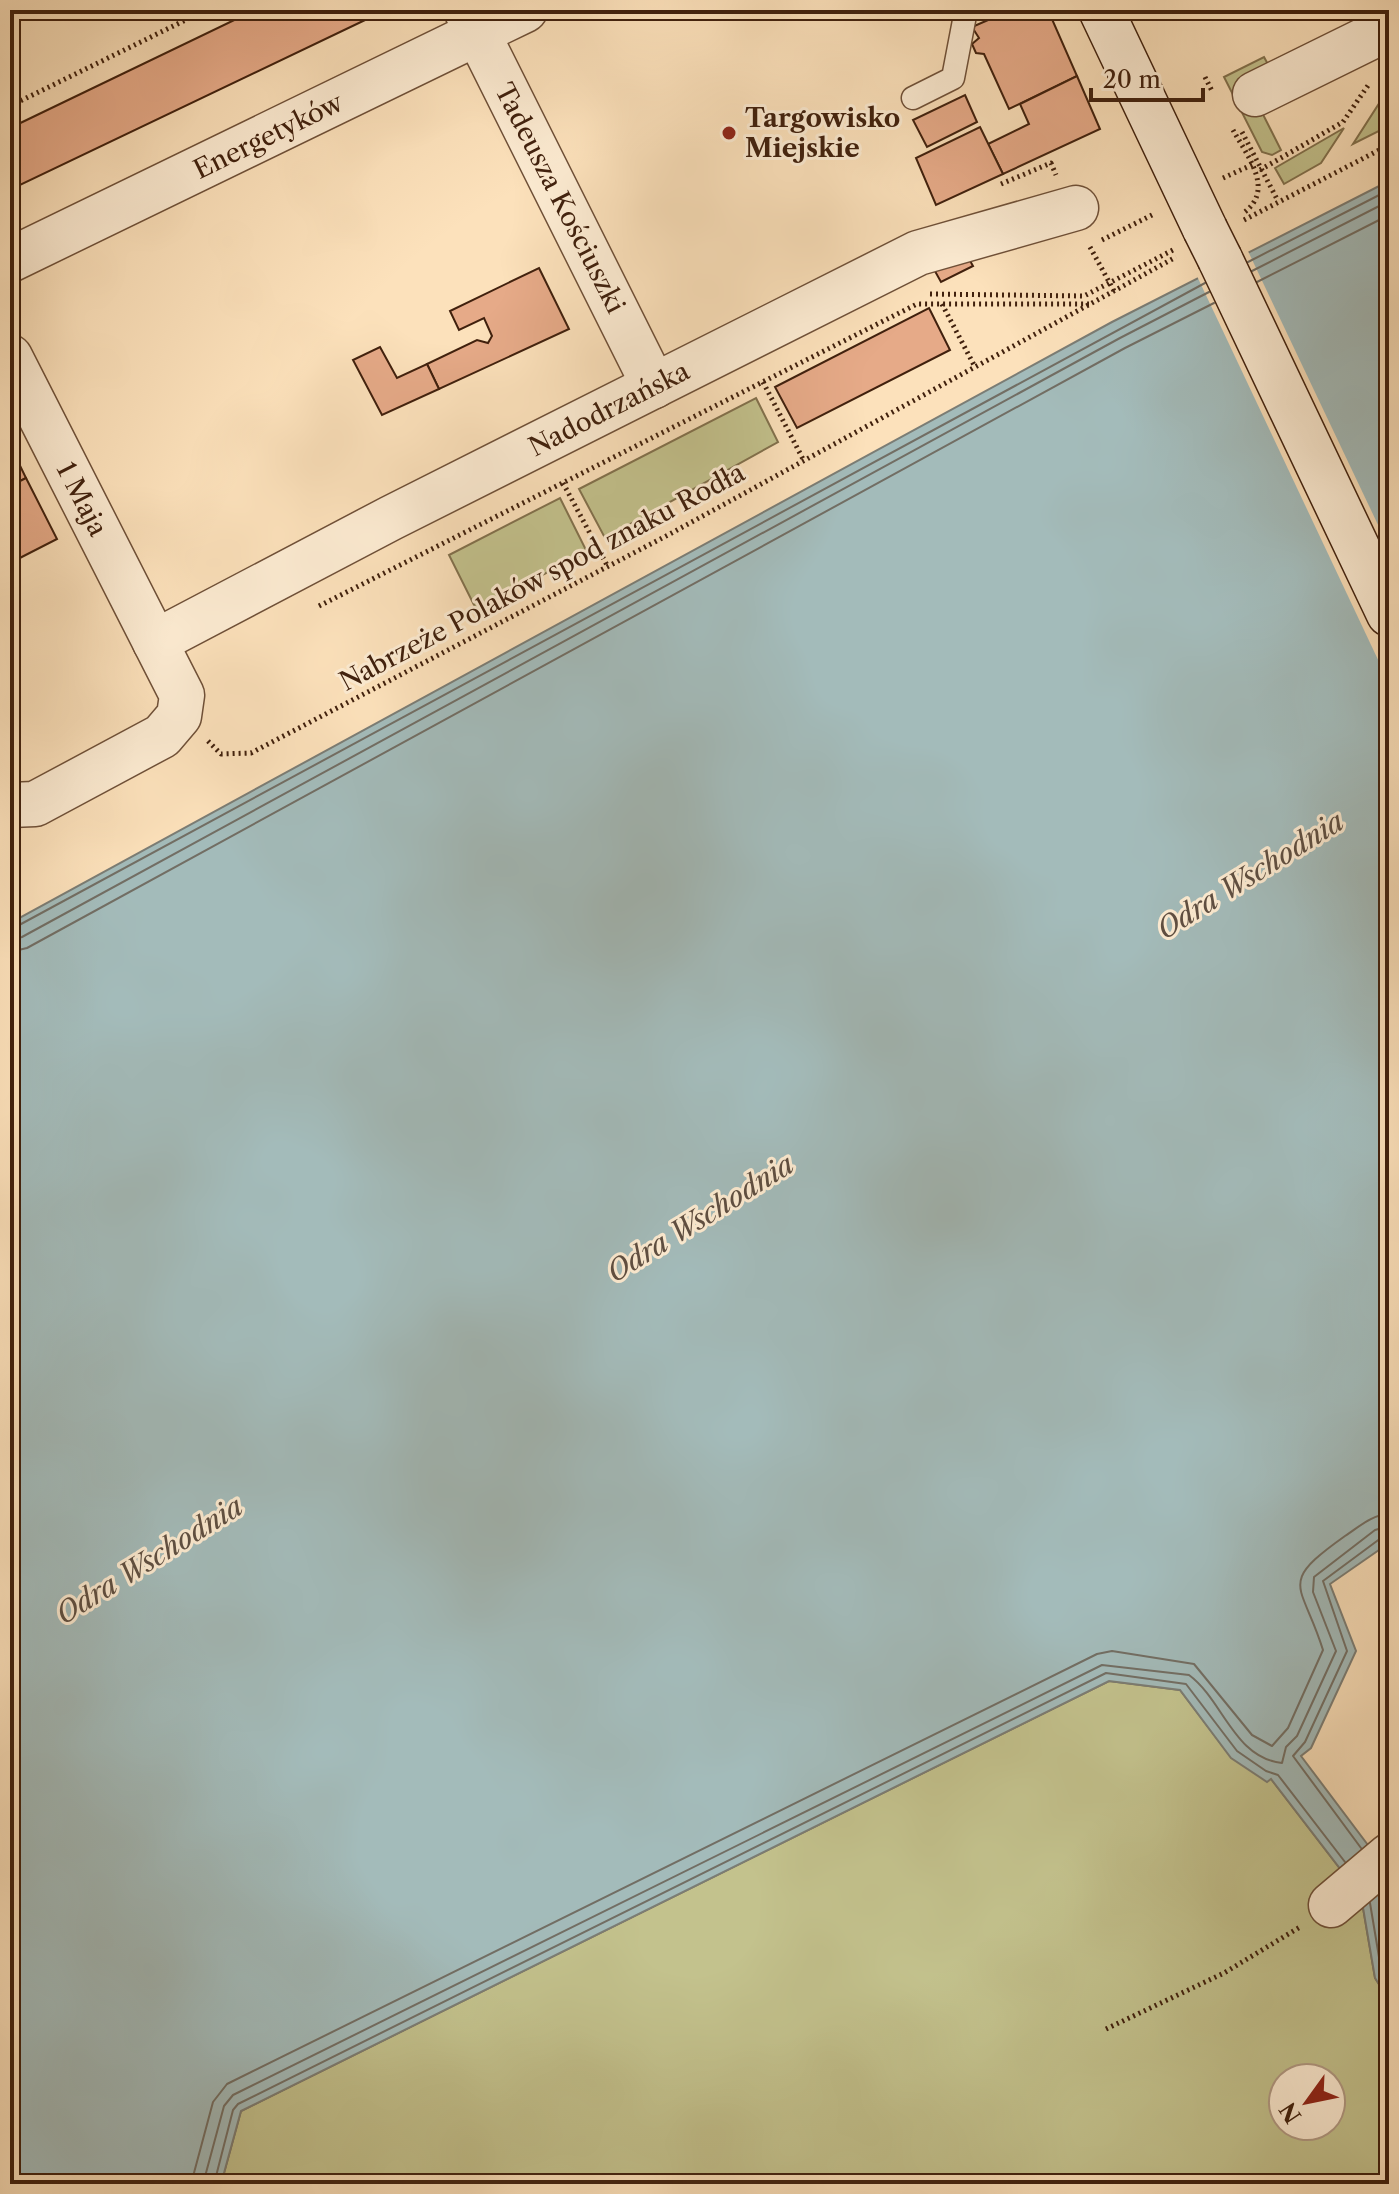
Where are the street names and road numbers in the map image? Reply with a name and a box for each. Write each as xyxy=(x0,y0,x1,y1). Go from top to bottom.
street label: Tadeusza Kościuszki xyxy=(488,78,632,318)
street label: Energetyków xyxy=(188,86,348,186)
street label: Nadodrzańska xyxy=(523,355,695,463)
street label: Nabrzeże Polaków spod znaku Rodła xyxy=(334,456,750,698)
street label: 1 Maja xyxy=(50,457,114,542)

